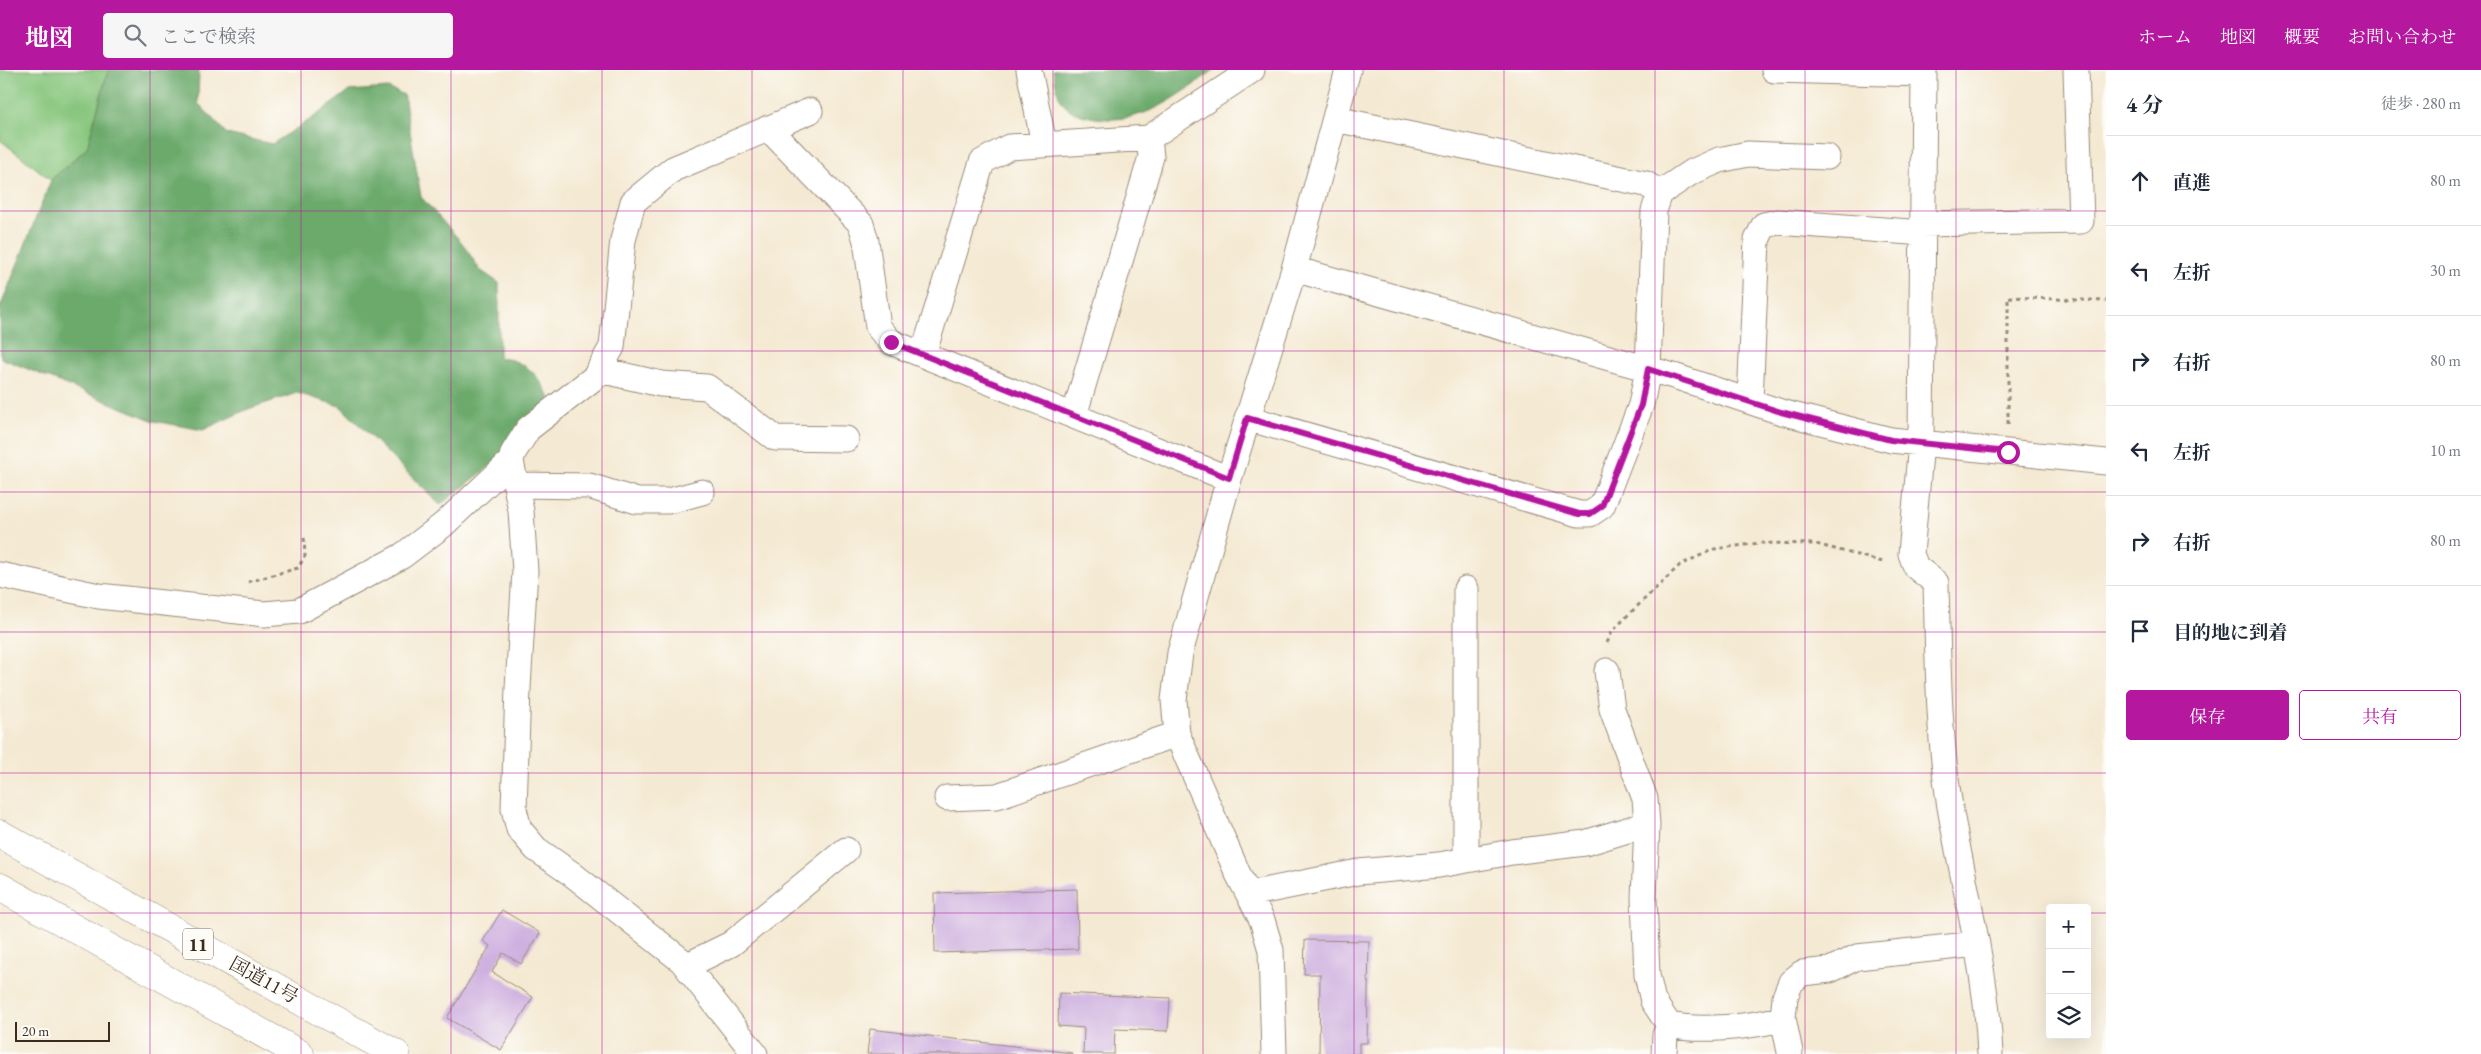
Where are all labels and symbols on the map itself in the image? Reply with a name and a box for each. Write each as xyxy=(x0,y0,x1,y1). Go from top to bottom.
route end xyxy=(880,331,903,354)
route start xyxy=(1997,441,2020,464)
road number: 11 xyxy=(183,929,213,960)
street label: 国道11号 xyxy=(225,951,303,1009)
scale bar xyxy=(15,1019,110,1042)

